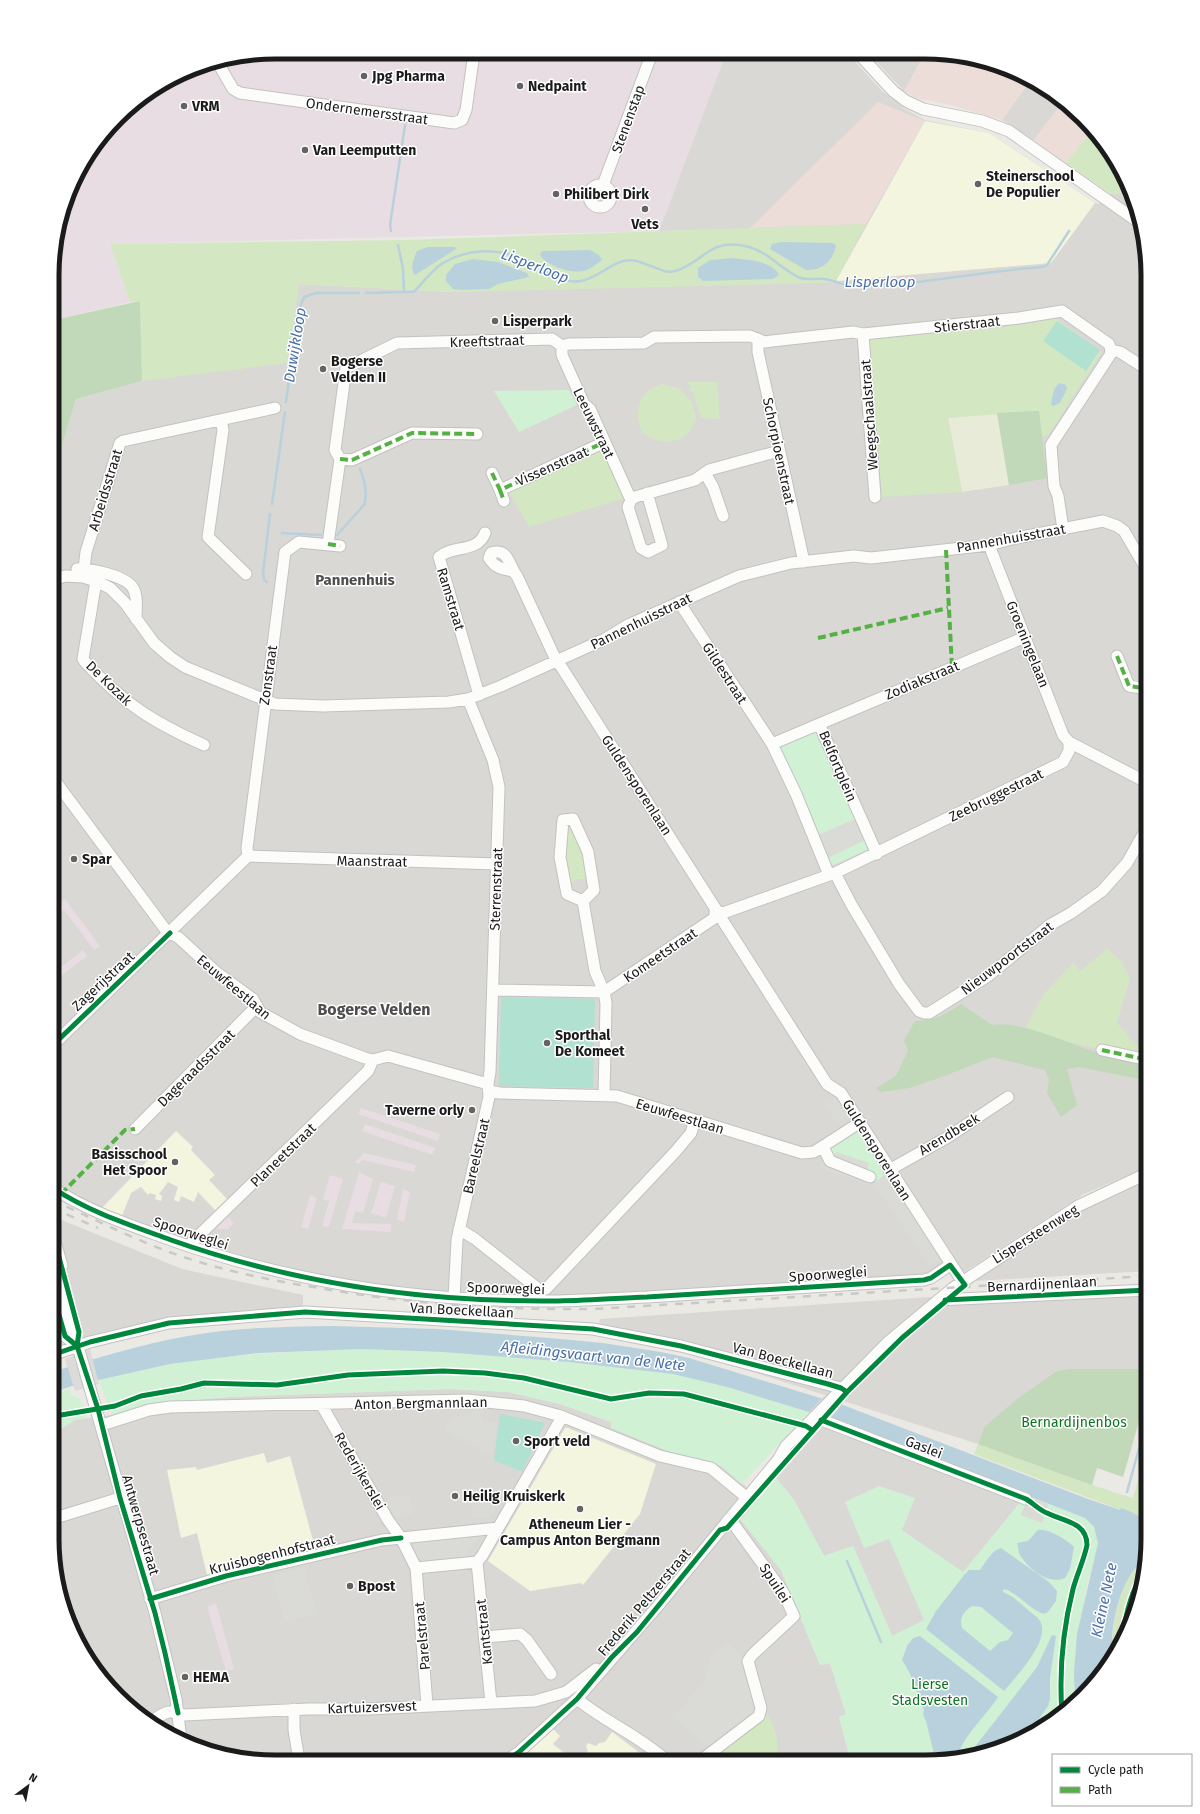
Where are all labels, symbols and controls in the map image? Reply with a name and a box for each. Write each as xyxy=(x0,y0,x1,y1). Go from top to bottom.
place label: Jpg Pharma xyxy=(371,68,445,85)
marker: Jpg Pharma xyxy=(359,71,369,81)
place label: Nedpaint xyxy=(528,78,587,95)
marker: Nedpaint xyxy=(515,81,525,91)
street label: Stenenstap xyxy=(608,83,649,156)
street label: Ondernemersstraat xyxy=(305,95,430,129)
place label: VRM xyxy=(191,98,220,115)
marker: VRM xyxy=(179,101,189,111)
place label: Van Leemputten xyxy=(312,142,416,159)
marker: Van Leemputten xyxy=(300,145,310,155)
place label: Steinerschool De Populier xyxy=(986,168,1075,201)
marker: Steinerschool De Populier xyxy=(973,179,983,189)
place label: Philibert Dirk xyxy=(564,186,649,203)
marker: Philibert Dirk xyxy=(551,189,561,199)
marker: Vets xyxy=(640,204,650,214)
place label: Vets xyxy=(630,216,659,233)
water label: Lisperloop xyxy=(499,245,571,287)
water label: Lisperloop xyxy=(845,273,915,291)
water label: Duwijkloop xyxy=(280,306,310,384)
street label: Stierstraat xyxy=(933,312,1002,336)
place label: Lisperpark xyxy=(503,313,572,330)
marker: Lisperpark xyxy=(490,316,500,326)
street label: Kreeftstraat xyxy=(449,332,526,351)
place label: Bogerse Velden II xyxy=(330,353,386,386)
street label: Weegschaalstraat xyxy=(857,358,882,471)
marker: Bogerse Velden II xyxy=(318,364,328,374)
street label: Leeuwstraat xyxy=(569,385,618,462)
street label: Schorpioenstraat xyxy=(759,396,798,507)
street label: Vissenstraat xyxy=(513,443,592,490)
street label: Arbeidsstraat xyxy=(85,446,126,533)
street label: Pannenhuisstraat xyxy=(955,520,1068,556)
street label: Ramstraat xyxy=(433,566,468,633)
district label: Pannenhuis xyxy=(315,571,395,589)
street label: Pannenhuisstraat xyxy=(588,589,696,653)
street label: Groeningelaan xyxy=(1002,598,1053,690)
street label: Gildestraat xyxy=(699,639,751,708)
street label: Zonstraat xyxy=(256,643,281,706)
street label: De Kozak xyxy=(82,657,136,710)
street label: Zodiakstraat xyxy=(883,657,963,704)
street label: Belfortplein xyxy=(815,728,860,804)
street label: Guldensporenlaan xyxy=(598,732,675,839)
street label: Zeebruggestraat xyxy=(946,765,1047,826)
street label: Sterrenstraat xyxy=(487,846,506,931)
place label: Spar xyxy=(82,851,112,868)
street label: Maanstraat xyxy=(336,852,409,871)
marker: Spar xyxy=(69,854,79,864)
street label: Nieuwpoortstraat xyxy=(958,918,1058,999)
street label: Komeetstraat xyxy=(620,924,701,986)
street label: Zagerijstraat xyxy=(69,947,139,1015)
street label: Eeuwfeestlaan xyxy=(193,951,274,1023)
district label: Bogerse Velden xyxy=(318,1000,430,1019)
street label: Dageraadsstraat xyxy=(154,1025,239,1111)
place label: Sporthal De Komeet xyxy=(555,1027,625,1060)
marker: Sporthal De Komeet xyxy=(542,1038,552,1048)
street label: Eeuwfeestlaan xyxy=(634,1095,726,1138)
street label: Guldensporenlaan xyxy=(839,1096,915,1204)
place label: Taverne orly xyxy=(385,1102,465,1119)
marker: Taverne orly xyxy=(467,1105,477,1115)
street label: Arendbeek xyxy=(916,1109,983,1159)
street label: Bareelstraat xyxy=(460,1116,494,1196)
street label: Planeetstraat xyxy=(247,1119,320,1191)
place label: Basisschool Het Spoor xyxy=(91,1146,168,1179)
marker: Basisschool Het Spoor xyxy=(170,1157,180,1167)
street label: Lispersteenweg xyxy=(989,1201,1082,1268)
street label: Spoorweglei xyxy=(151,1213,231,1254)
street label: Spoorweglei xyxy=(788,1263,868,1286)
street label: Bernardijnenlaan xyxy=(987,1273,1097,1296)
street label: Spoorweglei xyxy=(467,1279,545,1298)
street label: Van Boeckellaan xyxy=(410,1299,514,1322)
water label: Afleidingsvaart van de Nete xyxy=(499,1337,686,1375)
street label: Van Boeckellaan xyxy=(730,1339,835,1382)
street label: Anton Bergmannlaan xyxy=(354,1394,488,1413)
park label: Bernardijnenbos xyxy=(1021,1414,1127,1431)
street label: Rederijkerslei xyxy=(330,1429,389,1513)
place label: Sport veld xyxy=(524,1433,590,1450)
street label: Gaslei xyxy=(903,1433,945,1462)
marker: Sport veld xyxy=(511,1436,521,1446)
street label: Antwerpsestraat xyxy=(118,1473,163,1578)
place label: Heilig Kruiskerk xyxy=(463,1488,565,1505)
marker: Heilig Kruiskerk xyxy=(450,1491,460,1501)
marker: Atheneum Lier - Campus Anton Bergmann xyxy=(575,1504,585,1514)
place label: Atheneum Lier - Campus Anton Bergmann xyxy=(500,1516,660,1549)
street label: Kruisbogenhofstraat xyxy=(207,1530,338,1578)
street label: Frederik Peltzerstraat xyxy=(594,1544,695,1660)
street label: Spuilei xyxy=(756,1560,794,1606)
water label: Kleine Nete xyxy=(1087,1561,1121,1639)
place label: Bpost xyxy=(358,1578,396,1595)
marker: Bpost xyxy=(345,1581,355,1591)
street label: Kantstraat xyxy=(473,1597,496,1666)
street label: Parelstraat xyxy=(411,1600,434,1671)
place label: HEMA xyxy=(193,1669,230,1686)
marker: HEMA xyxy=(180,1672,190,1682)
park label: Lierse Stadsvesten xyxy=(892,1676,968,1709)
street label: Kartuizersvest xyxy=(327,1697,418,1718)
legend xyxy=(1052,1754,1192,1806)
text: Cycle path xyxy=(1088,1763,1144,1777)
north arrow xyxy=(8,1766,48,1806)
text: N xyxy=(26,1770,40,1785)
text: Path xyxy=(1088,1783,1112,1797)

